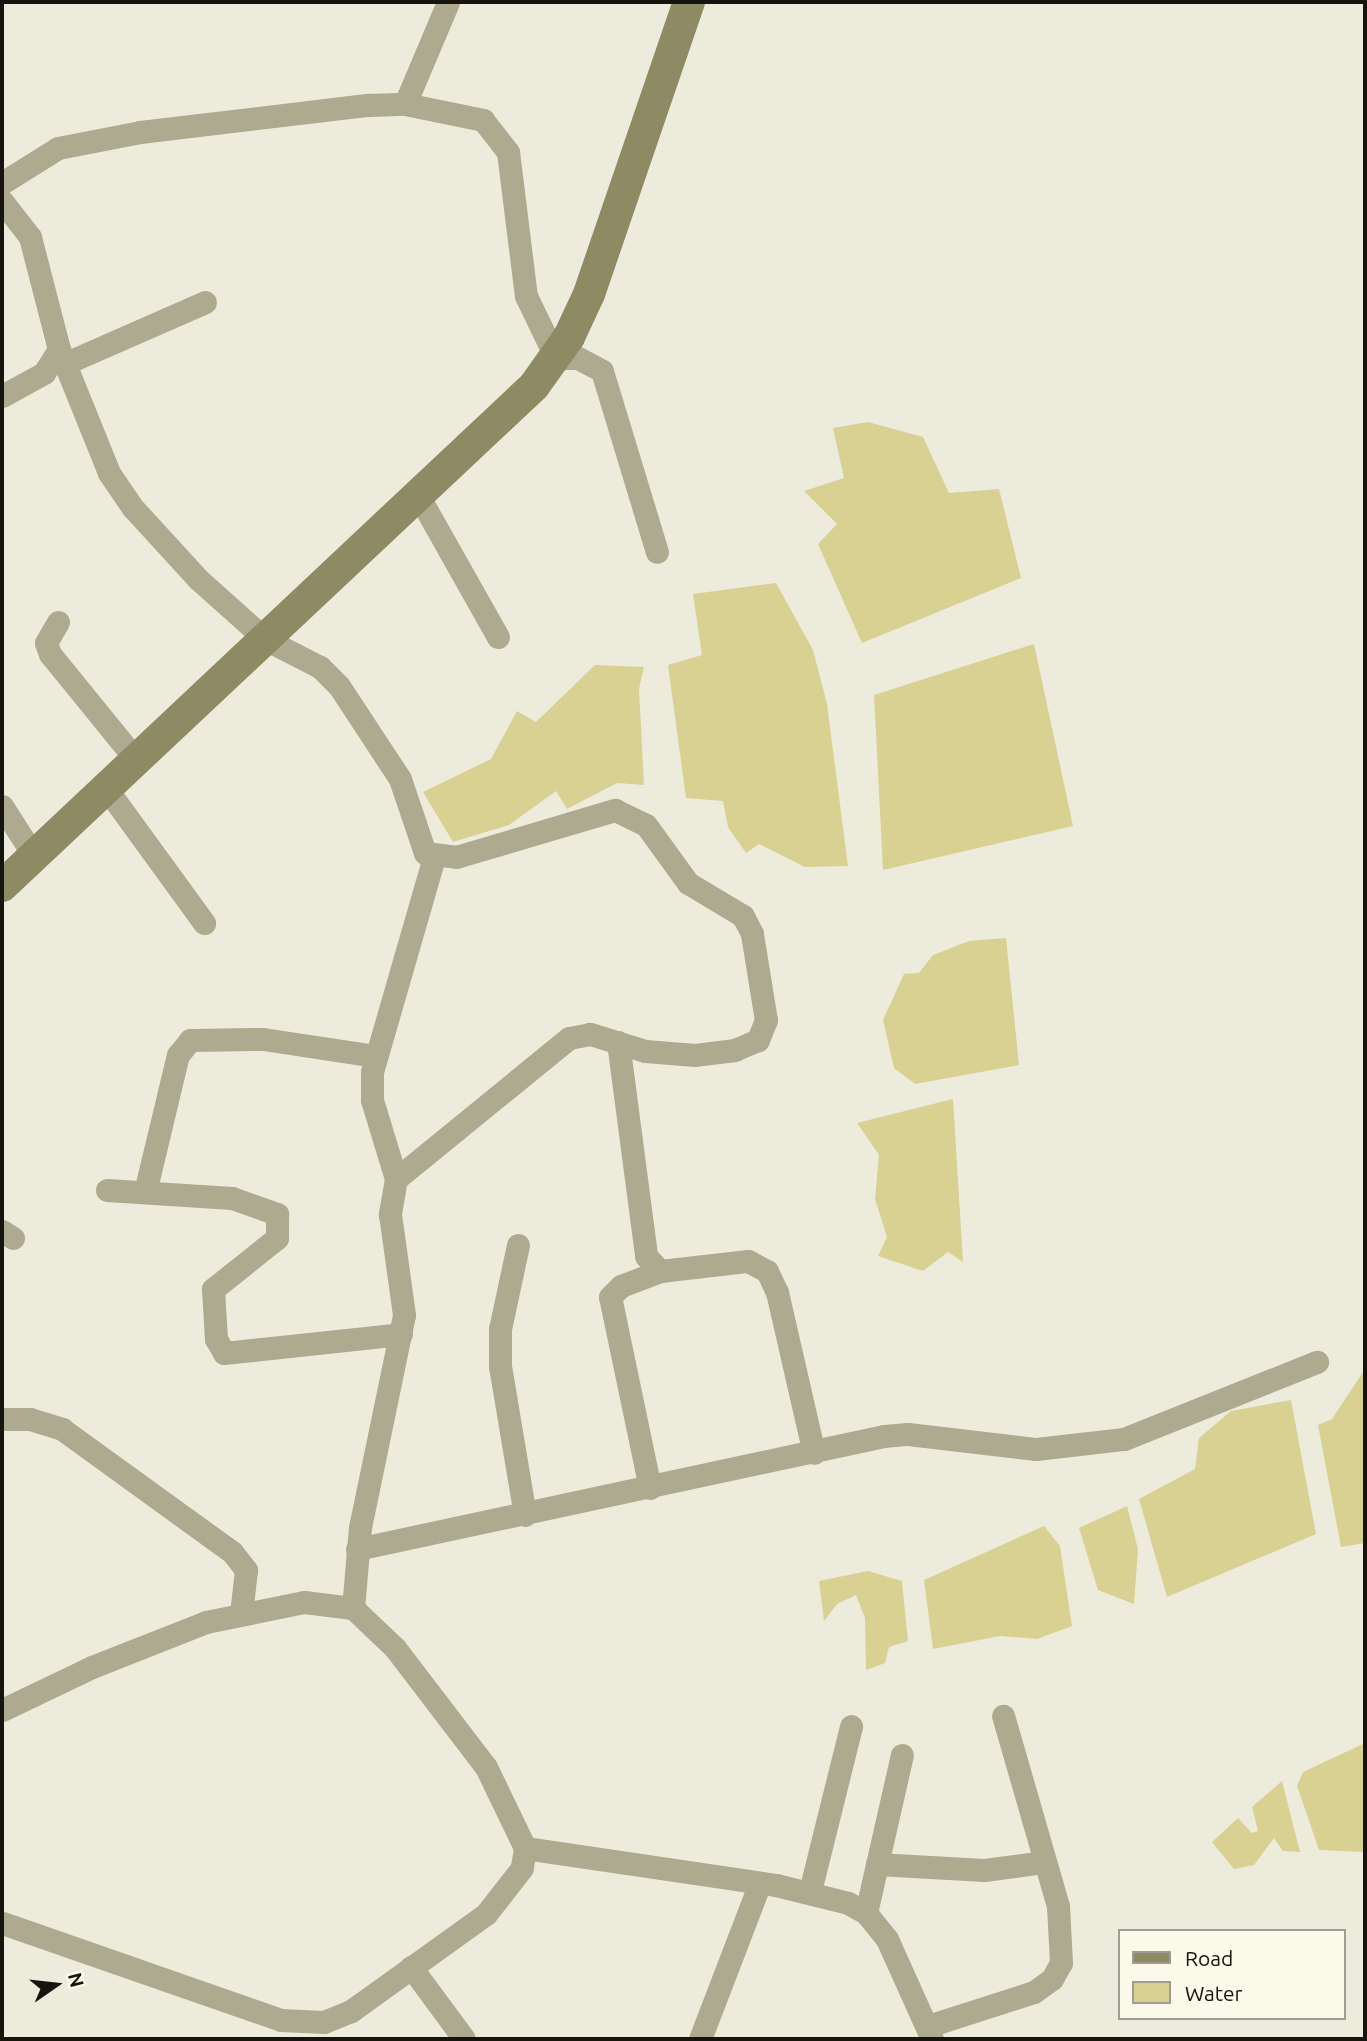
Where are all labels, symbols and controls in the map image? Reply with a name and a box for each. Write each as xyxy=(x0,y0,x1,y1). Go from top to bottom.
legend xyxy=(1118,1929,1346,2020)
text: Road xyxy=(1185,1946,1233,1970)
north arrow xyxy=(21,1950,91,2020)
text: N xyxy=(64,1970,89,1989)
text: Water xyxy=(1185,1981,1243,2005)

